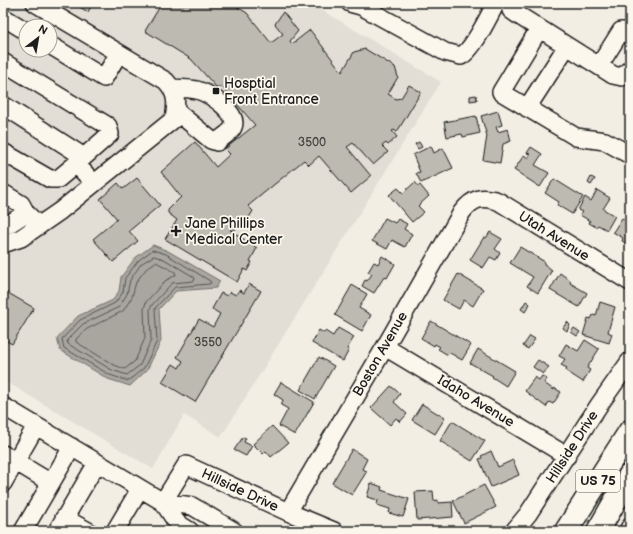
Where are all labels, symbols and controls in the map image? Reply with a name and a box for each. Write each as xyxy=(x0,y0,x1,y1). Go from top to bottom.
north arrow xyxy=(18,18,58,58)
text: N xyxy=(36,22,50,38)
place label: Hosptial Front Entrance xyxy=(224,75,319,108)
marker: Hosptial Front Entrance xyxy=(211,86,221,96)
house number: 3500 xyxy=(298,135,326,150)
street label: Utah Avenue xyxy=(515,207,593,265)
place label: Jane Phillips Medical Center xyxy=(185,215,283,248)
marker: Jane Phillips Medical Center xyxy=(170,225,182,237)
street label: Boston Avenue xyxy=(349,309,411,399)
house number: 3550 xyxy=(194,335,222,350)
street label: Idaho Avenue xyxy=(434,371,518,431)
street label: Hillside Drive xyxy=(542,408,602,486)
street label: Hillside Drive xyxy=(199,465,281,515)
road number: US 75 xyxy=(576,470,620,492)

